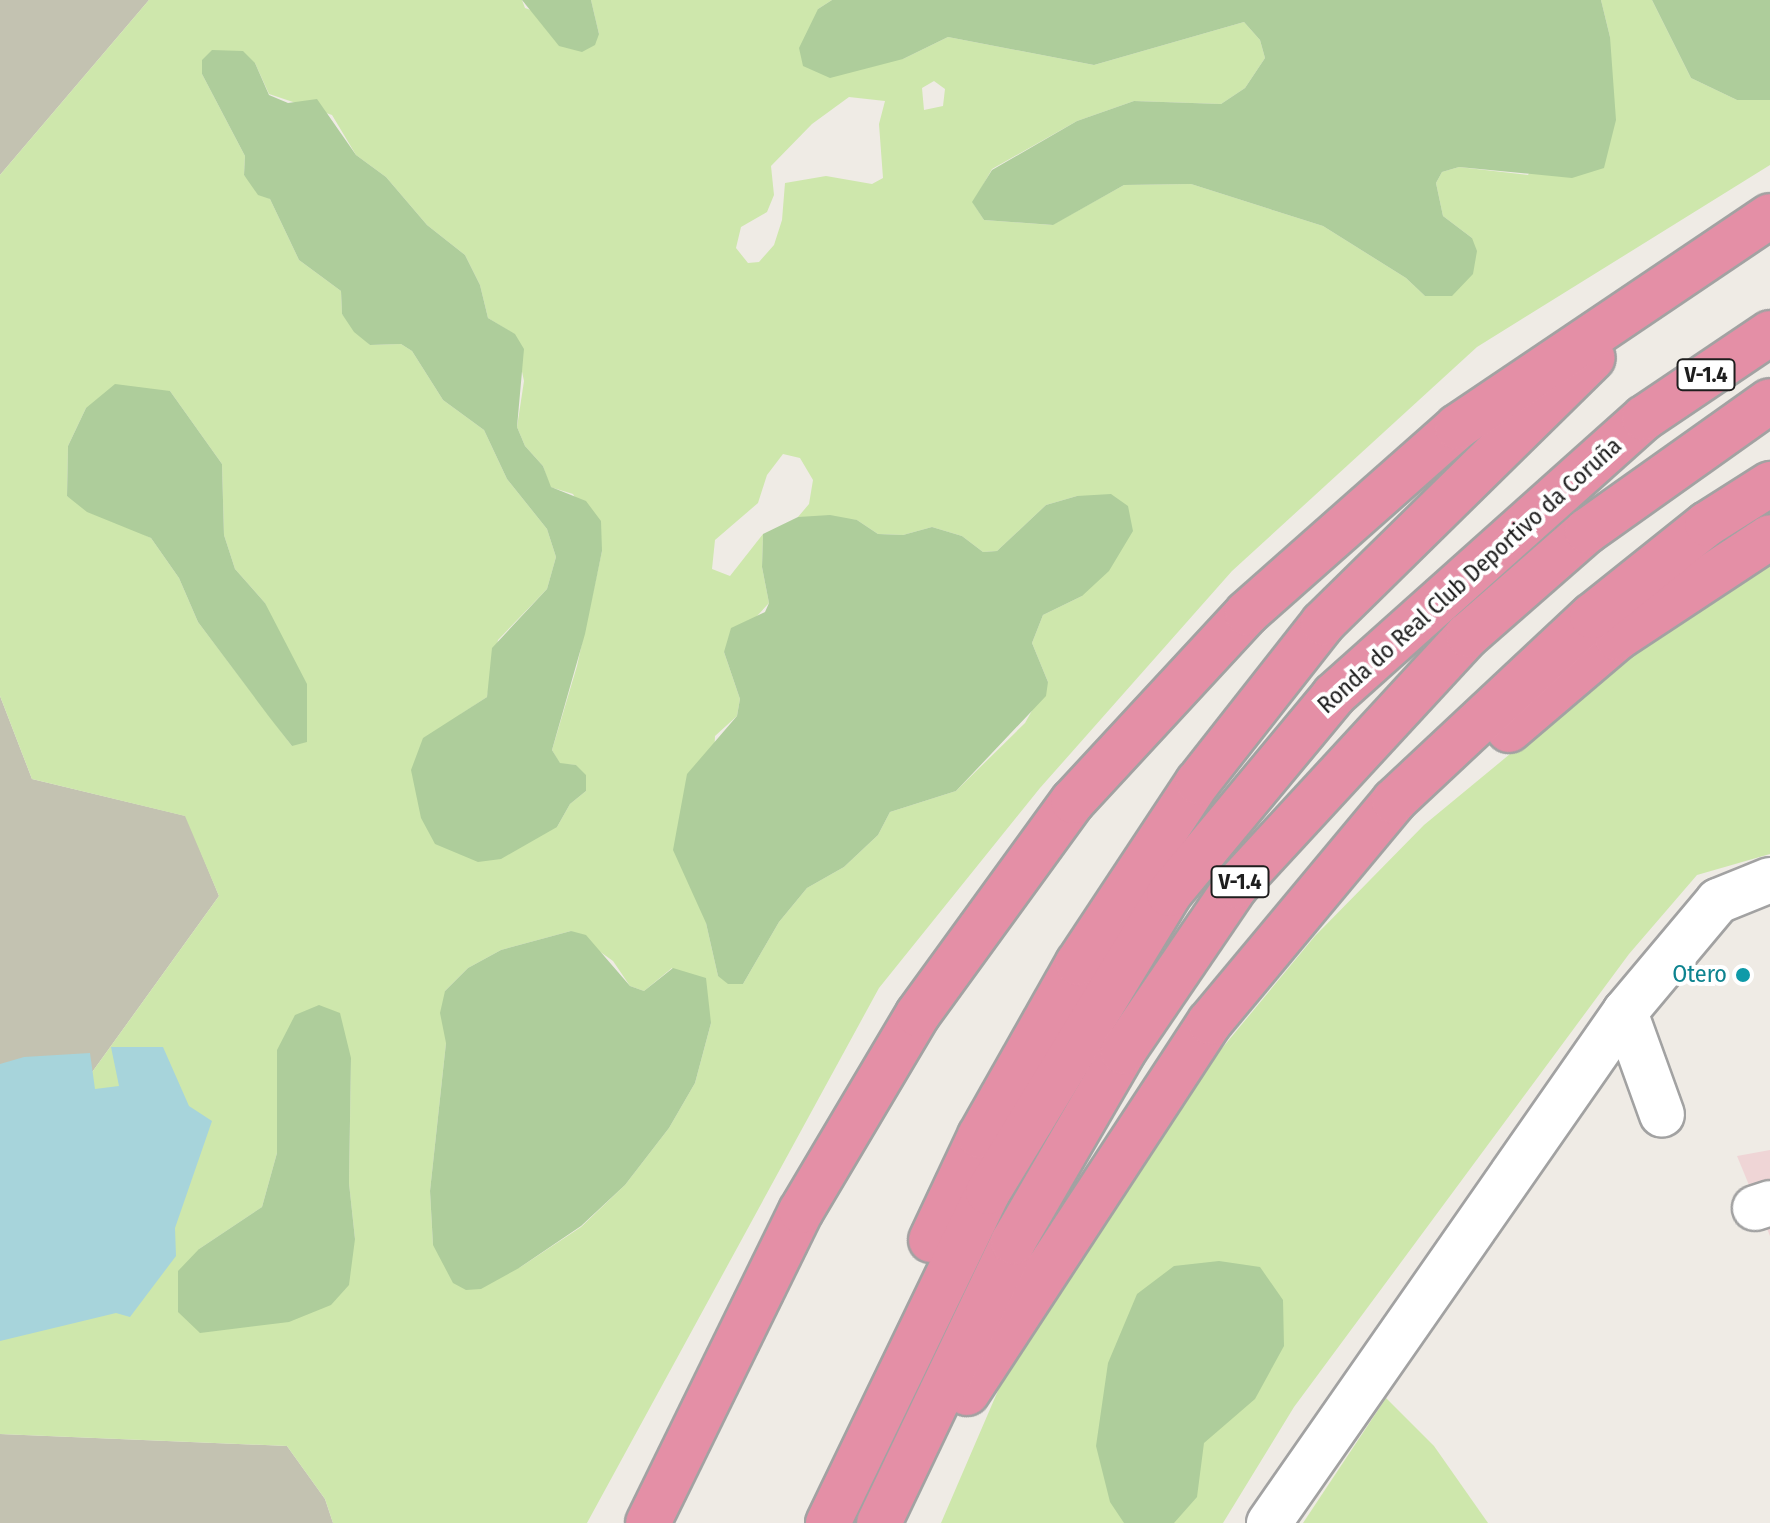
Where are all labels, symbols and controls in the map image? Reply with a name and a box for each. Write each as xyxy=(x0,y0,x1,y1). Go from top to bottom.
road number: V-1.4 xyxy=(1676,357,1736,393)
street label: Ronda do Real Club Deportivo da Coruña xyxy=(1312,432,1628,720)
road number: V-1.4 xyxy=(1210,864,1270,900)
place label: Otero xyxy=(1672,961,1727,989)
marker: Otero xyxy=(1734,966,1752,984)

